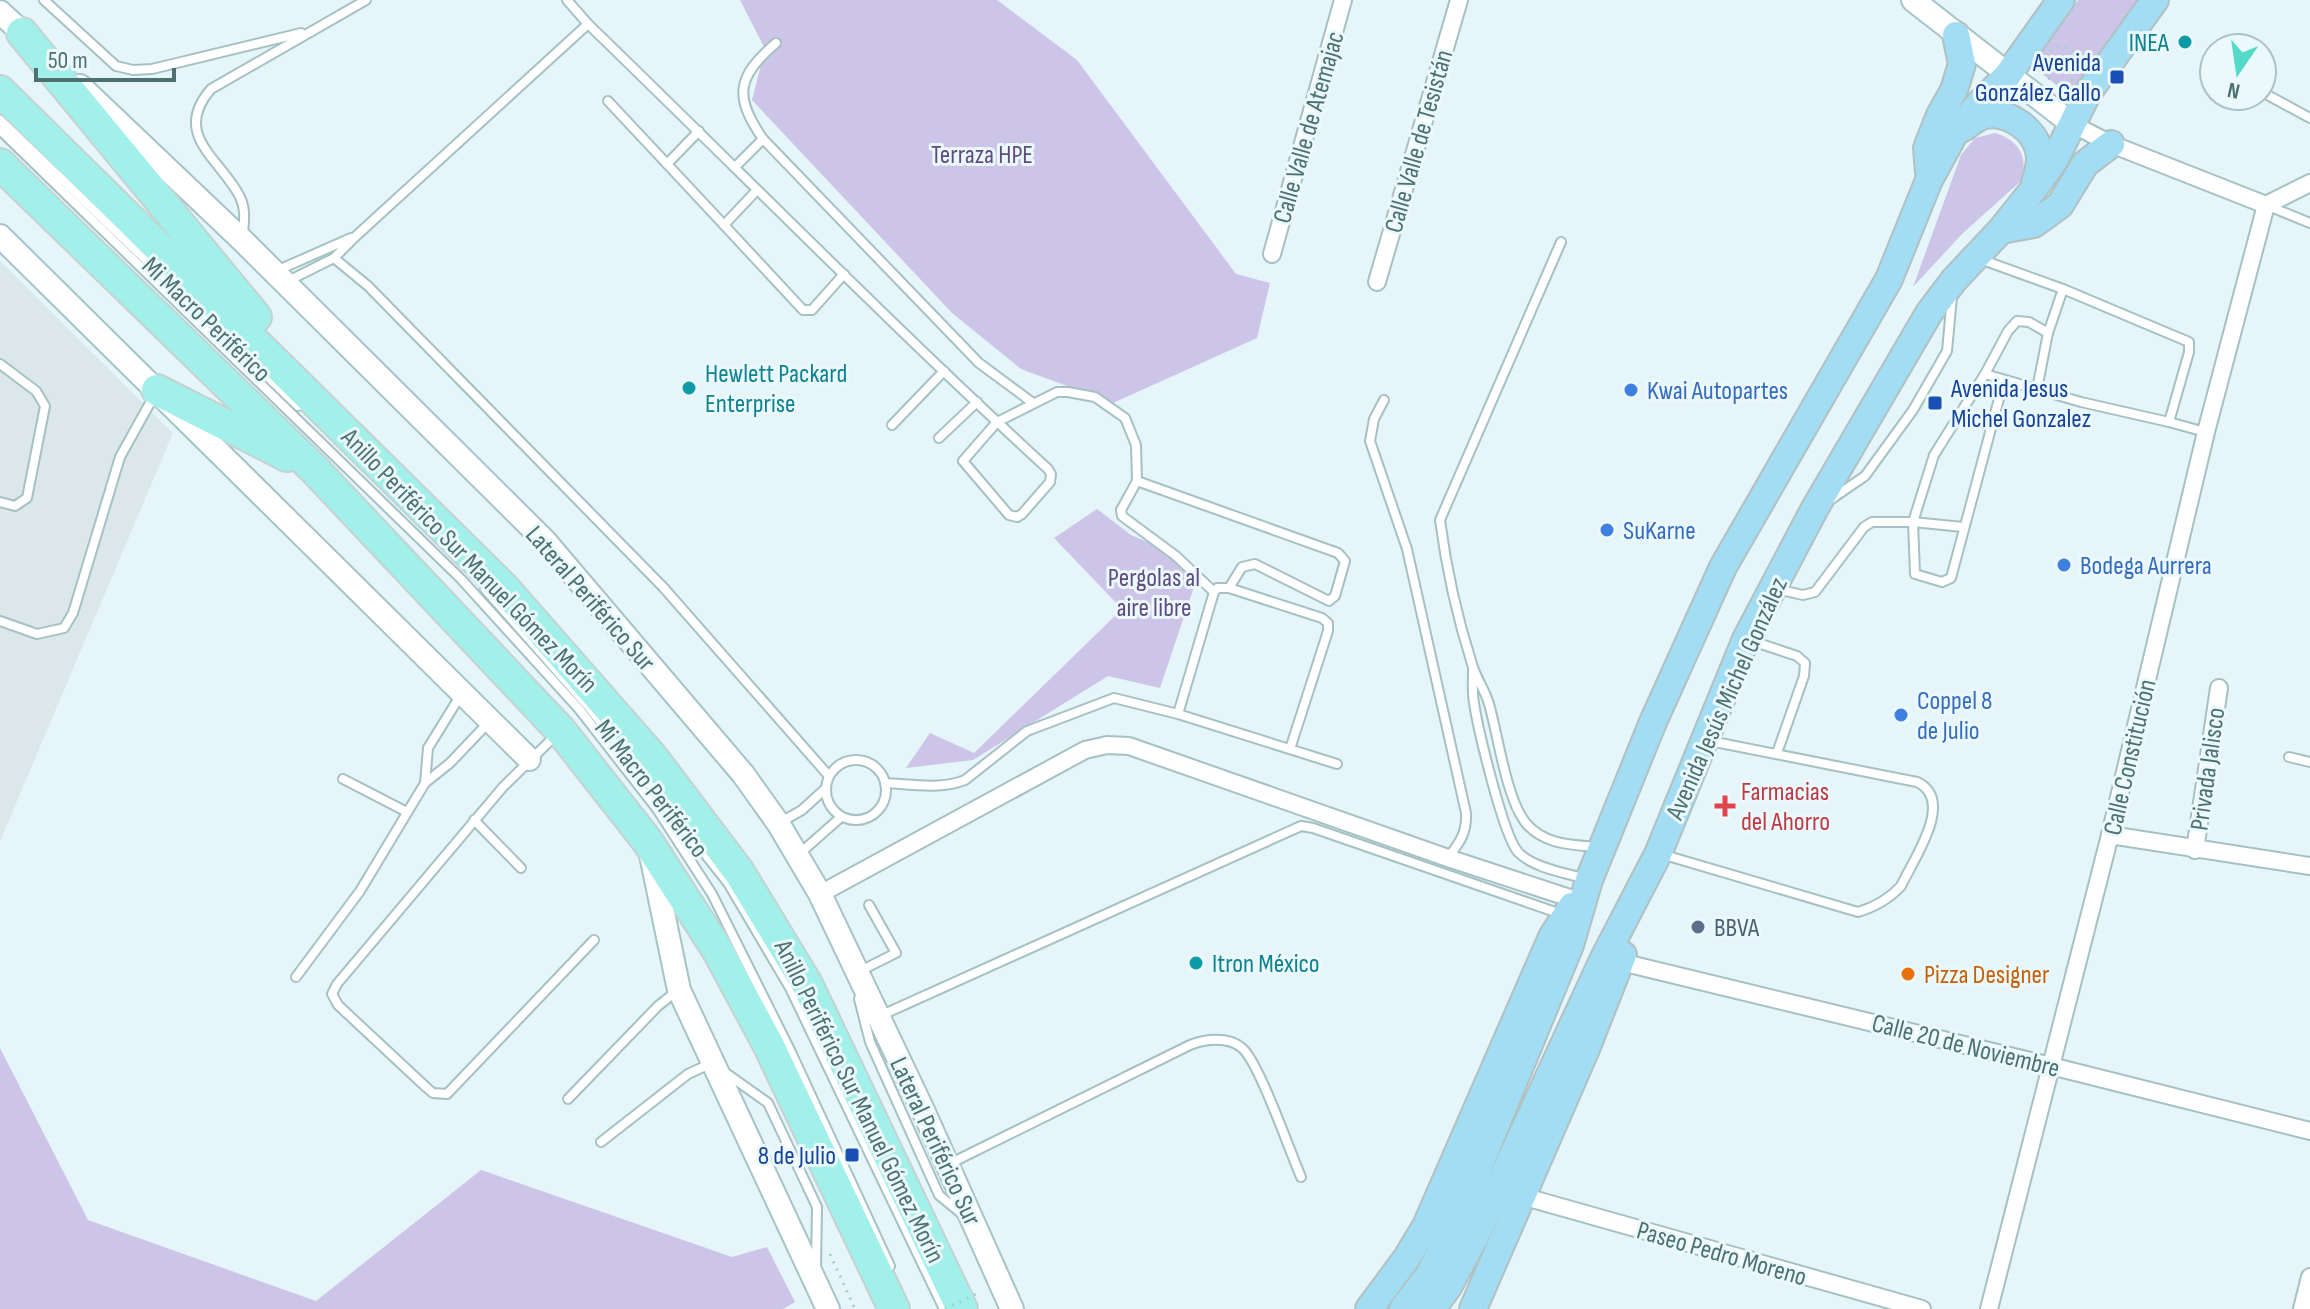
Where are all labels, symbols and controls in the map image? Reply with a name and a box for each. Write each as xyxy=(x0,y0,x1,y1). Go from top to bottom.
street label: Calle Valle de Atemajac xyxy=(1267,28,1352,227)
place label: INEA xyxy=(2129,28,2170,59)
scale bar xyxy=(36,32,174,82)
north arrow xyxy=(2198,32,2278,112)
marker: INEA xyxy=(2176,33,2194,51)
text: 50 m xyxy=(48,46,88,75)
street label: Calle Valle de Tesistán xyxy=(1379,46,1460,236)
place label: Avenida González Gallo xyxy=(1975,48,2101,109)
marker: Avenida González Gallo xyxy=(2108,68,2126,86)
text: N xyxy=(2225,76,2243,105)
park label: Terraza HPE xyxy=(931,140,1033,171)
street label: Mi Macro Periférico xyxy=(135,251,277,389)
place label: Hewlett Packard Enterprise xyxy=(705,359,847,420)
place label: Avenida Jesus Michel Gonzalez xyxy=(1950,374,2091,435)
place label: Kwai Autopartes xyxy=(1647,376,1788,407)
marker: Hewlett Packard Enterprise xyxy=(680,379,698,397)
marker: Kwai Autopartes xyxy=(1622,381,1640,399)
marker: Avenida Jesus Michel Gonzalez xyxy=(1926,394,1944,412)
street label: Anillo Periférico Sur Manuel Gómez Morín xyxy=(334,422,604,700)
place label: SuKarne xyxy=(1623,516,1696,547)
street label: Lateral Periférico Sur xyxy=(518,520,662,678)
marker: SuKarne xyxy=(1598,521,1616,539)
place label: Bodega Aurrera xyxy=(2080,551,2212,582)
marker: Bodega Aurrera xyxy=(2055,556,2073,574)
park label: Pergolas al aire libre xyxy=(1108,563,1200,624)
street label: Avenida Jesús Michel González xyxy=(1660,573,1795,825)
street label: Calle Constitución xyxy=(2097,676,2163,838)
place label: Coppel 8 de Julio xyxy=(1917,686,1993,747)
marker: Coppel 8 de Julio xyxy=(1892,706,1910,724)
street label: Privada Jalisco xyxy=(2185,706,2232,833)
street label: Mi Macro Periférico xyxy=(587,714,714,864)
place label: Farmacias del Ahorro xyxy=(1741,777,1830,838)
marker: Farmacias del Ahorro xyxy=(1716,797,1734,815)
place label: BBVA xyxy=(1714,913,1760,944)
marker: BBVA xyxy=(1689,918,1707,936)
street label: Anillo Periférico Sur Manuel Gómez Morín xyxy=(766,934,950,1268)
place label: Itron México xyxy=(1212,949,1320,980)
marker: Itron México xyxy=(1187,954,1205,972)
place label: Pizza Designer xyxy=(1924,960,2050,991)
marker: Pizza Designer xyxy=(1899,965,1917,983)
street label: Calle 20 de Noviembre xyxy=(1869,1008,2063,1085)
street label: Lateral Periférico Sur xyxy=(882,1053,987,1231)
place label: 8 de Julio xyxy=(758,1141,836,1172)
marker: 8 de Julio xyxy=(843,1146,861,1164)
street label: Paseo Pedro Moreno xyxy=(1633,1215,1810,1293)

